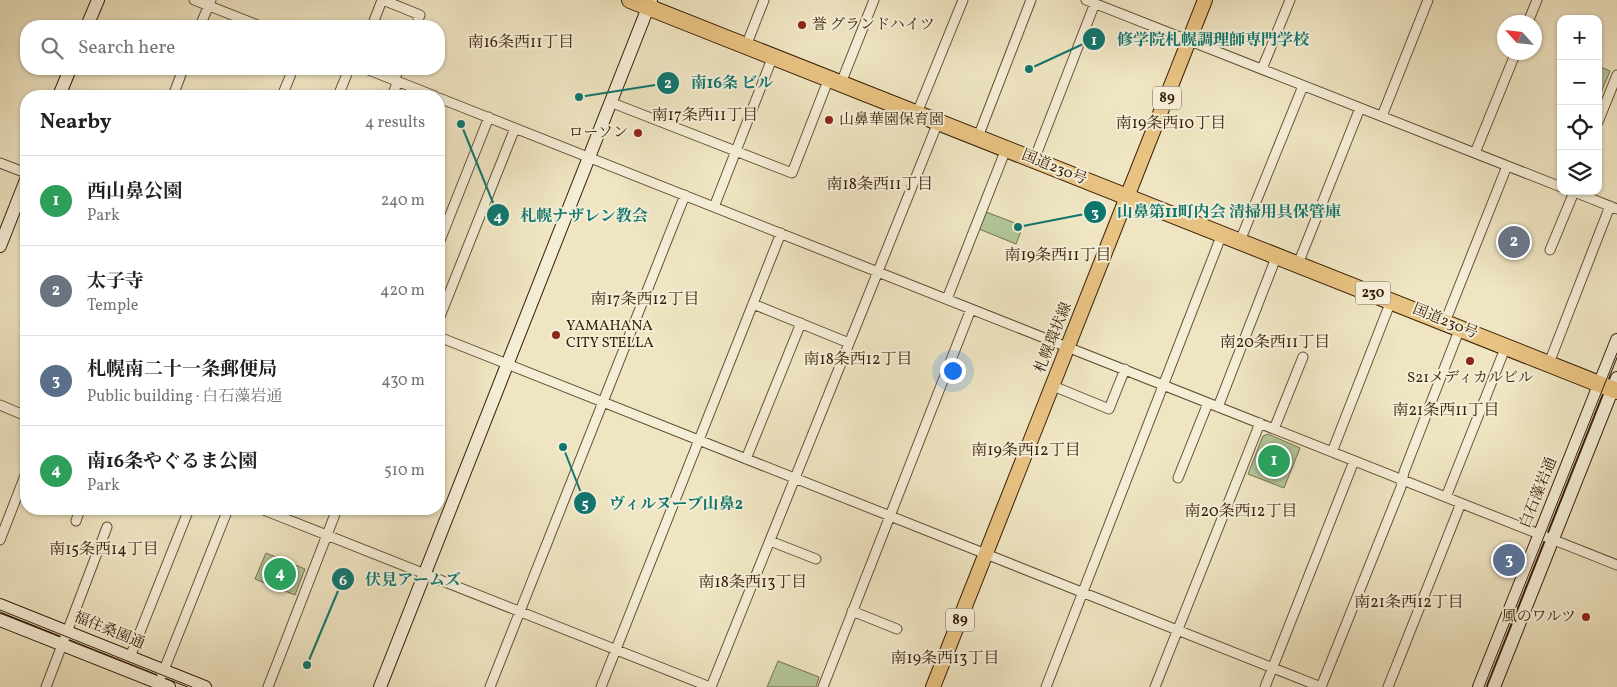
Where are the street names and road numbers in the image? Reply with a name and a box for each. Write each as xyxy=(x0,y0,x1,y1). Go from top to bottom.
road number: 89 xyxy=(1153,86,1181,110)
street label: 国道230号 xyxy=(1018,145,1090,191)
road number: 230 xyxy=(1356,282,1390,304)
street label: 札幌環状線 xyxy=(1030,299,1078,377)
street label: 国道230号 xyxy=(1409,299,1481,345)
street label: 白石藻岩通 xyxy=(1515,454,1563,532)
street label: 福住桑園通 xyxy=(70,607,148,655)
road number: 89 xyxy=(946,608,974,632)

